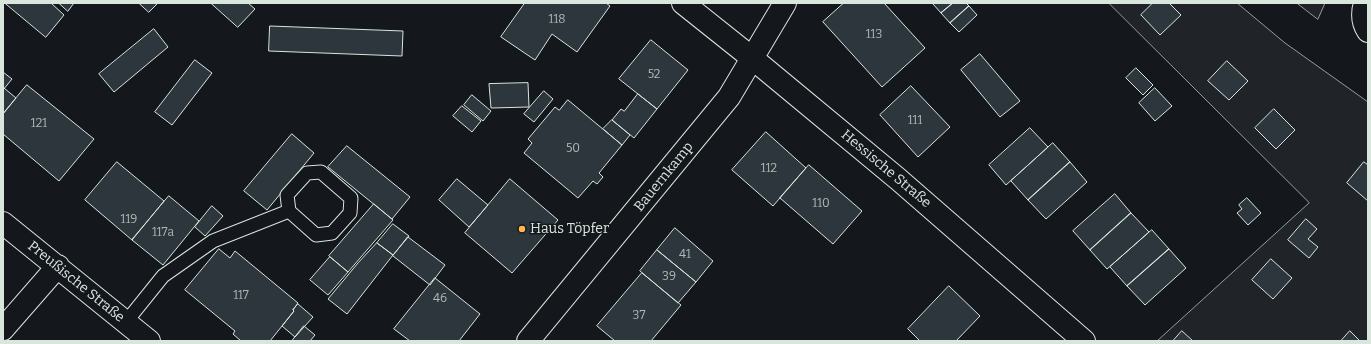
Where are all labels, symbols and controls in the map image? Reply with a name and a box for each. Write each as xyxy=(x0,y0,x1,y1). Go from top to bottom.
house number: 118 xyxy=(549,13,565,27)
house number: 113 xyxy=(866,28,882,42)
house number: 52 xyxy=(648,68,660,82)
house number: 111 xyxy=(908,114,922,128)
house number: 121 xyxy=(31,117,47,131)
street label: Hessische Straße xyxy=(838,126,934,212)
street label: Bauernkamp xyxy=(631,139,697,215)
house number: 50 xyxy=(566,142,580,156)
house number: 112 xyxy=(761,162,777,176)
house number: 110 xyxy=(812,197,830,211)
house number: 119 xyxy=(121,213,137,227)
place label: Haus Töpfer xyxy=(530,221,609,237)
marker: Haus Töpfer xyxy=(517,224,527,234)
house number: 117a xyxy=(152,226,174,240)
street label: Preußische Straße xyxy=(24,238,128,326)
house number: 41 xyxy=(679,248,691,262)
house number: 39 xyxy=(662,270,676,284)
house number: 117 xyxy=(233,289,249,303)
house number: 46 xyxy=(433,292,447,306)
house number: 37 xyxy=(633,309,645,323)

